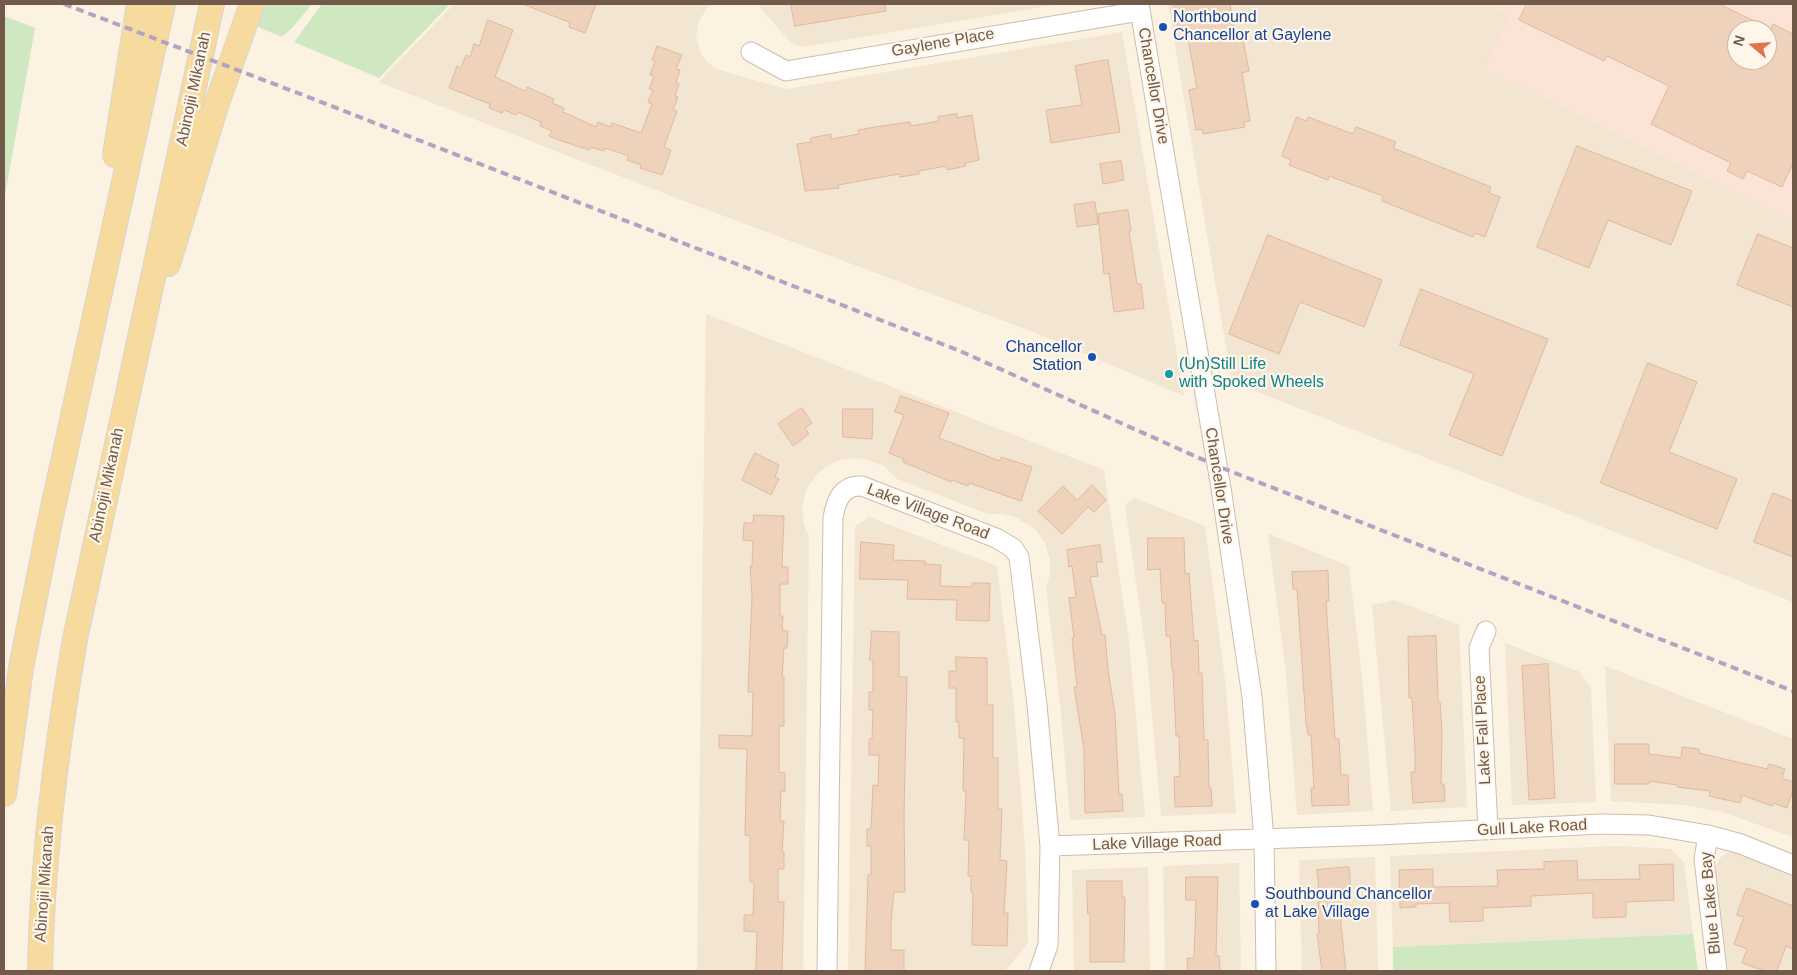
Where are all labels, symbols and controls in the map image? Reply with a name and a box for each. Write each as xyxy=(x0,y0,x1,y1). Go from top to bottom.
place label: Northbound Chancellor at Gaylene xyxy=(1173,8,1331,46)
north arrow xyxy=(1727,20,1777,70)
marker: Northbound Chancellor at Gaylene xyxy=(1157,21,1169,33)
street label: Gaylene Place xyxy=(890,25,996,61)
street label: Chancellor Drive xyxy=(1133,26,1173,146)
street label: Abinojii Mikanah xyxy=(172,30,216,148)
text: N xyxy=(1730,33,1748,48)
place label: Chancellor Station xyxy=(1006,338,1082,376)
marker: Chancellor Station xyxy=(1086,351,1098,363)
place label: (Un)Still Life with Spoked Wheels xyxy=(1179,355,1324,393)
marker: (Un)Still Life with Spoked Wheels xyxy=(1163,368,1175,380)
street label: Abinojii Mikanah xyxy=(85,426,129,544)
street label: Chancellor Drive xyxy=(1200,426,1238,546)
street label: Lake Village Road xyxy=(864,480,992,544)
street label: Lake Fall Place xyxy=(1471,675,1495,785)
street label: Gull Lake Road xyxy=(1476,816,1588,840)
street label: Abinojii Mikanah xyxy=(31,825,59,943)
street label: Lake Village Road xyxy=(1092,831,1222,855)
street label: Blue Lake Bay xyxy=(1697,851,1725,955)
place label: Southbound Chancellor at Lake Village xyxy=(1265,885,1432,923)
marker: Southbound Chancellor at Lake Village xyxy=(1249,898,1261,910)

